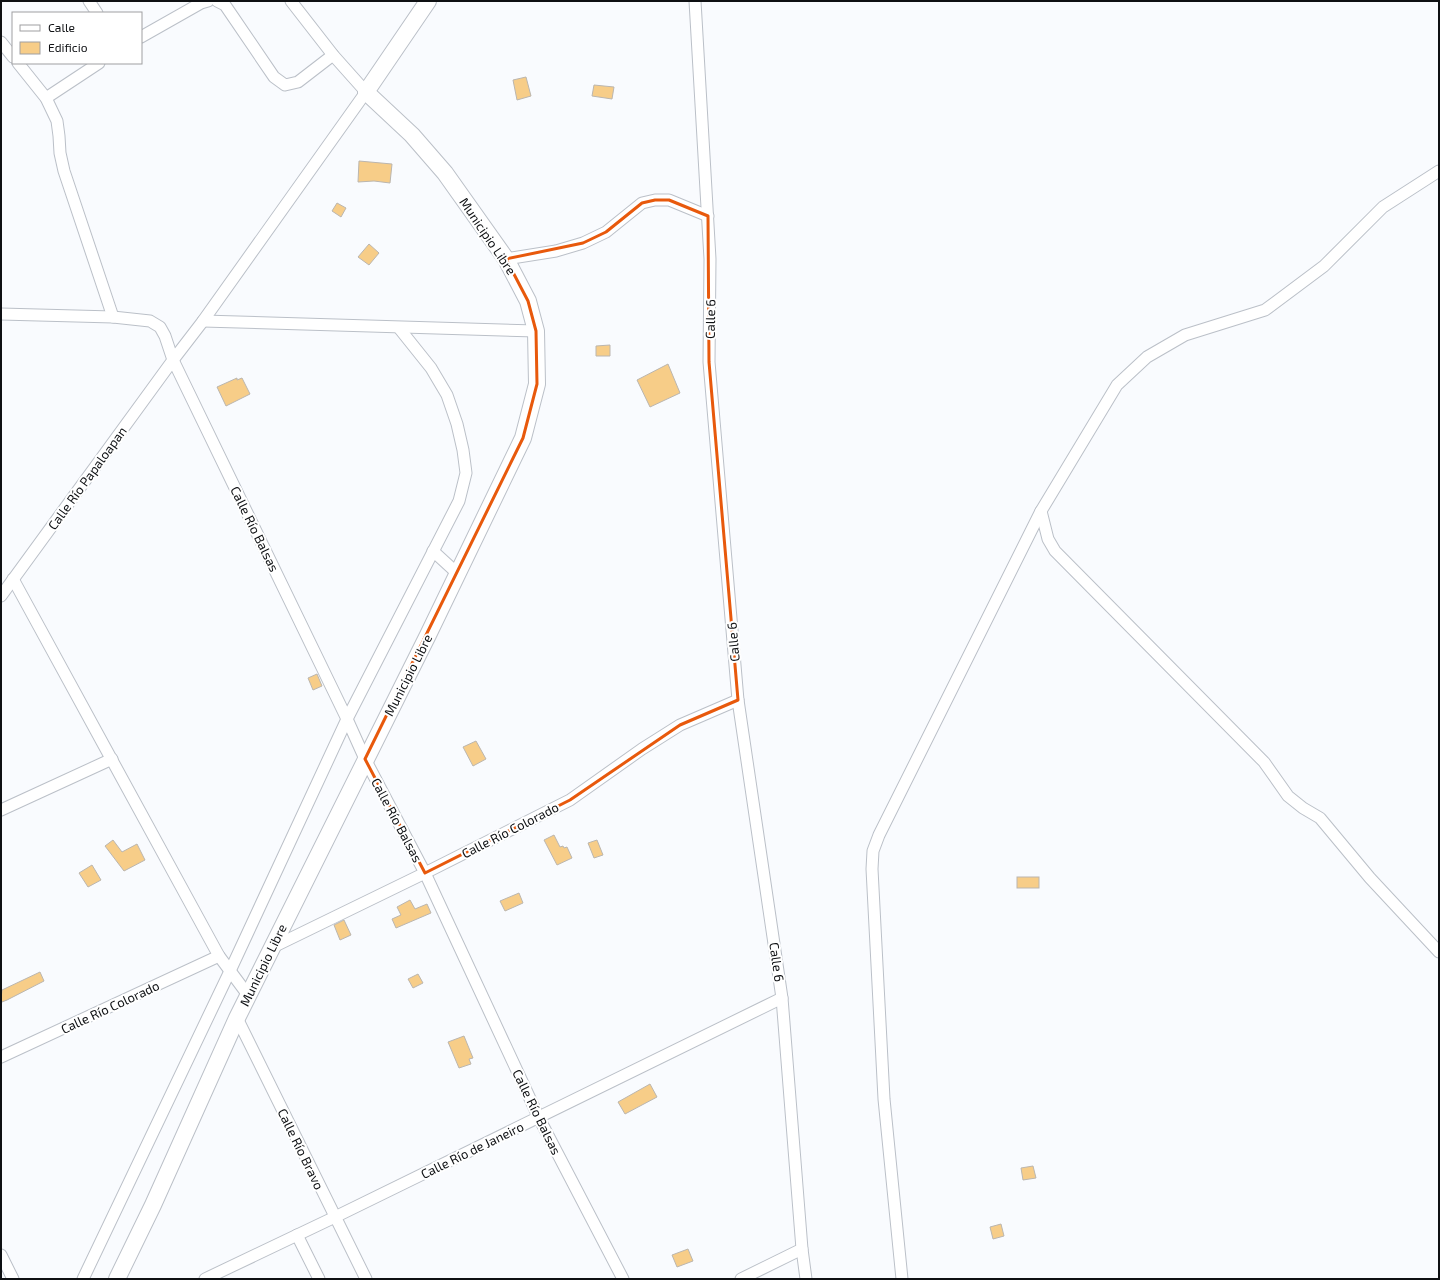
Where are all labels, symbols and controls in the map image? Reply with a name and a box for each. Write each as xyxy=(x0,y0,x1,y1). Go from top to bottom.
legend xyxy=(12,12,142,64)
text: Calle xyxy=(48,20,75,34)
text: Edificio xyxy=(48,40,88,54)
street label: Municipio Libre xyxy=(456,194,520,278)
street label: Calle 6 xyxy=(702,299,718,339)
street label: Calle Río Papaloapan xyxy=(44,423,130,533)
street label: Calle Río Balsas xyxy=(227,484,283,574)
street label: Calle 6 xyxy=(723,622,743,662)
street label: Municipio Libre xyxy=(381,631,435,719)
street label: Calle Río Balsas xyxy=(368,775,426,865)
street label: Calle Río Colorado xyxy=(459,799,561,861)
street label: Municipio Libre xyxy=(236,921,290,1009)
street label: Calle 6 xyxy=(766,941,788,983)
street label: Calle Río Colorado xyxy=(58,977,162,1037)
street label: Calle Río Balsas xyxy=(509,1067,565,1157)
street label: Calle Río Bravo xyxy=(274,1106,328,1192)
street label: Calle Río de Janeiro xyxy=(418,1118,526,1182)

